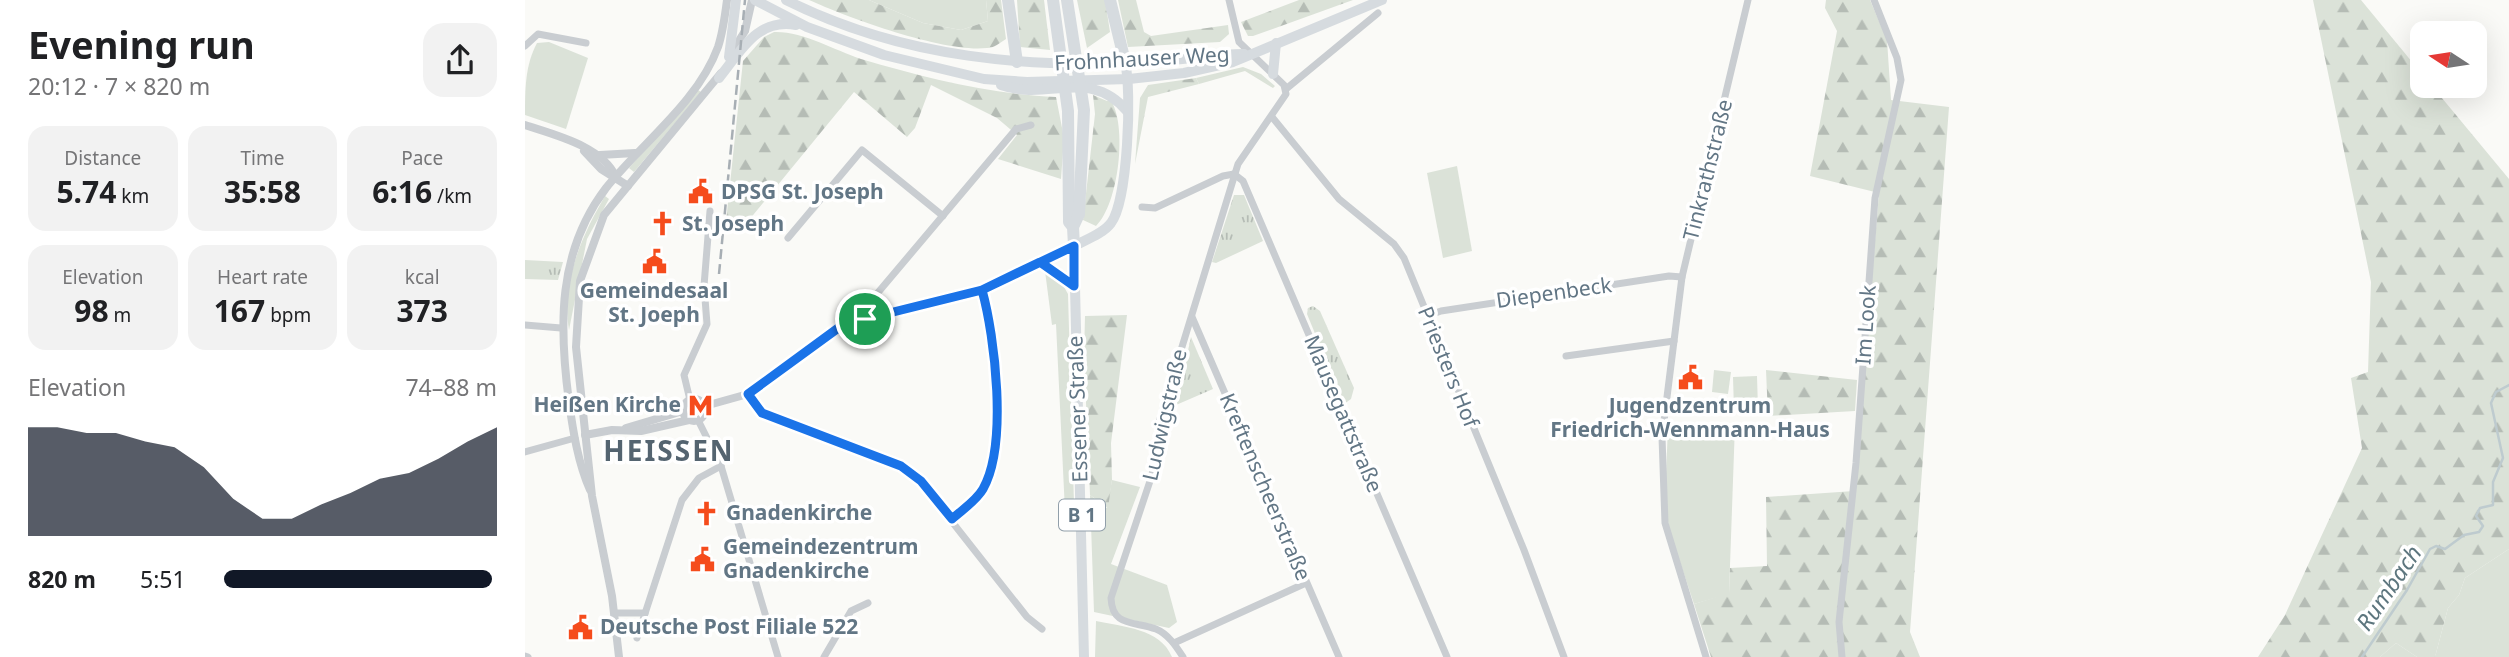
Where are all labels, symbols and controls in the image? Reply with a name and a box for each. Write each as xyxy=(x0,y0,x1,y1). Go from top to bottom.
text: Evening run xyxy=(28,18,255,70)
north arrow xyxy=(2410,21,2487,98)
map controls xyxy=(2410,21,2487,98)
button: share xyxy=(423,23,497,97)
street label: Frohnhauser Weg xyxy=(1054,39,1230,77)
text: 20:12 · 7 × 820 m xyxy=(28,70,210,102)
street label: Tinkrathstraße xyxy=(1676,96,1738,243)
text: Distance xyxy=(64,145,141,171)
text: Time xyxy=(241,145,284,171)
text: Pace xyxy=(401,145,443,171)
text: 5.74 xyxy=(56,171,116,212)
text: 35:58 xyxy=(224,171,301,212)
text: 6:16 xyxy=(372,171,432,212)
place label: DPSG St. Joseph xyxy=(721,177,884,205)
public building icon: DPSG St. Joseph xyxy=(687,178,715,206)
text: km xyxy=(116,183,149,209)
text: /km xyxy=(432,183,472,209)
place label: St. Joseph xyxy=(682,209,784,237)
church icon: St. Joseph xyxy=(648,210,676,238)
public building icon: Gemeindesaal St. Joeph xyxy=(640,248,668,276)
text: Elevation xyxy=(62,264,143,290)
text: Heart rate xyxy=(217,264,308,290)
text: kcal xyxy=(405,264,440,290)
street label: Diepenbeck xyxy=(1494,270,1614,314)
place label: Gemeindesaal St. Joeph xyxy=(580,276,728,328)
street label: Im Look xyxy=(1848,283,1882,366)
pin xyxy=(835,289,895,349)
text: 98 xyxy=(74,290,109,331)
text: 167 xyxy=(214,290,265,331)
text: 373 xyxy=(396,290,448,331)
icon: arrive xyxy=(846,300,884,338)
text: m xyxy=(109,302,131,328)
text: bpm xyxy=(265,302,311,328)
street label: Priesters Hof xyxy=(1412,302,1487,433)
street label: Mausegattstraße xyxy=(1298,331,1390,497)
street label: Essener Straße xyxy=(1060,335,1094,483)
street label: Ludwigstraße xyxy=(1135,346,1193,483)
public building icon: Jugendzentrum Friedrich-Wennmann-Haus xyxy=(1676,363,1704,391)
text: Elevation xyxy=(28,371,126,403)
text: 74–88 m xyxy=(405,371,497,403)
street label: Kreftenscheerstraße xyxy=(1214,389,1318,585)
place label: Heißen Kirche xyxy=(533,390,681,418)
metro station icon: Heißen Kirche xyxy=(687,391,715,419)
place label: Jugendzentrum Friedrich-Wennmann-Haus xyxy=(1550,391,1830,443)
district label: HEISSEN xyxy=(603,431,735,469)
place label: Gnadenkirche xyxy=(726,498,872,526)
church icon: Gnadenkirche xyxy=(692,499,720,527)
road number: B 1 xyxy=(1059,500,1105,530)
place label: Gemeindezentrum Gnadenkirche xyxy=(723,532,918,584)
water label: Rumbach xyxy=(2348,538,2428,636)
public building icon: Gemeindezentrum Gnadenkirche xyxy=(689,545,717,573)
text: 820 m xyxy=(28,563,96,595)
text: 5:51 xyxy=(140,563,186,595)
place label: Deutsche Post Filiale 522 xyxy=(600,612,858,640)
public building icon: Deutsche Post Filiale 522 xyxy=(566,613,594,641)

